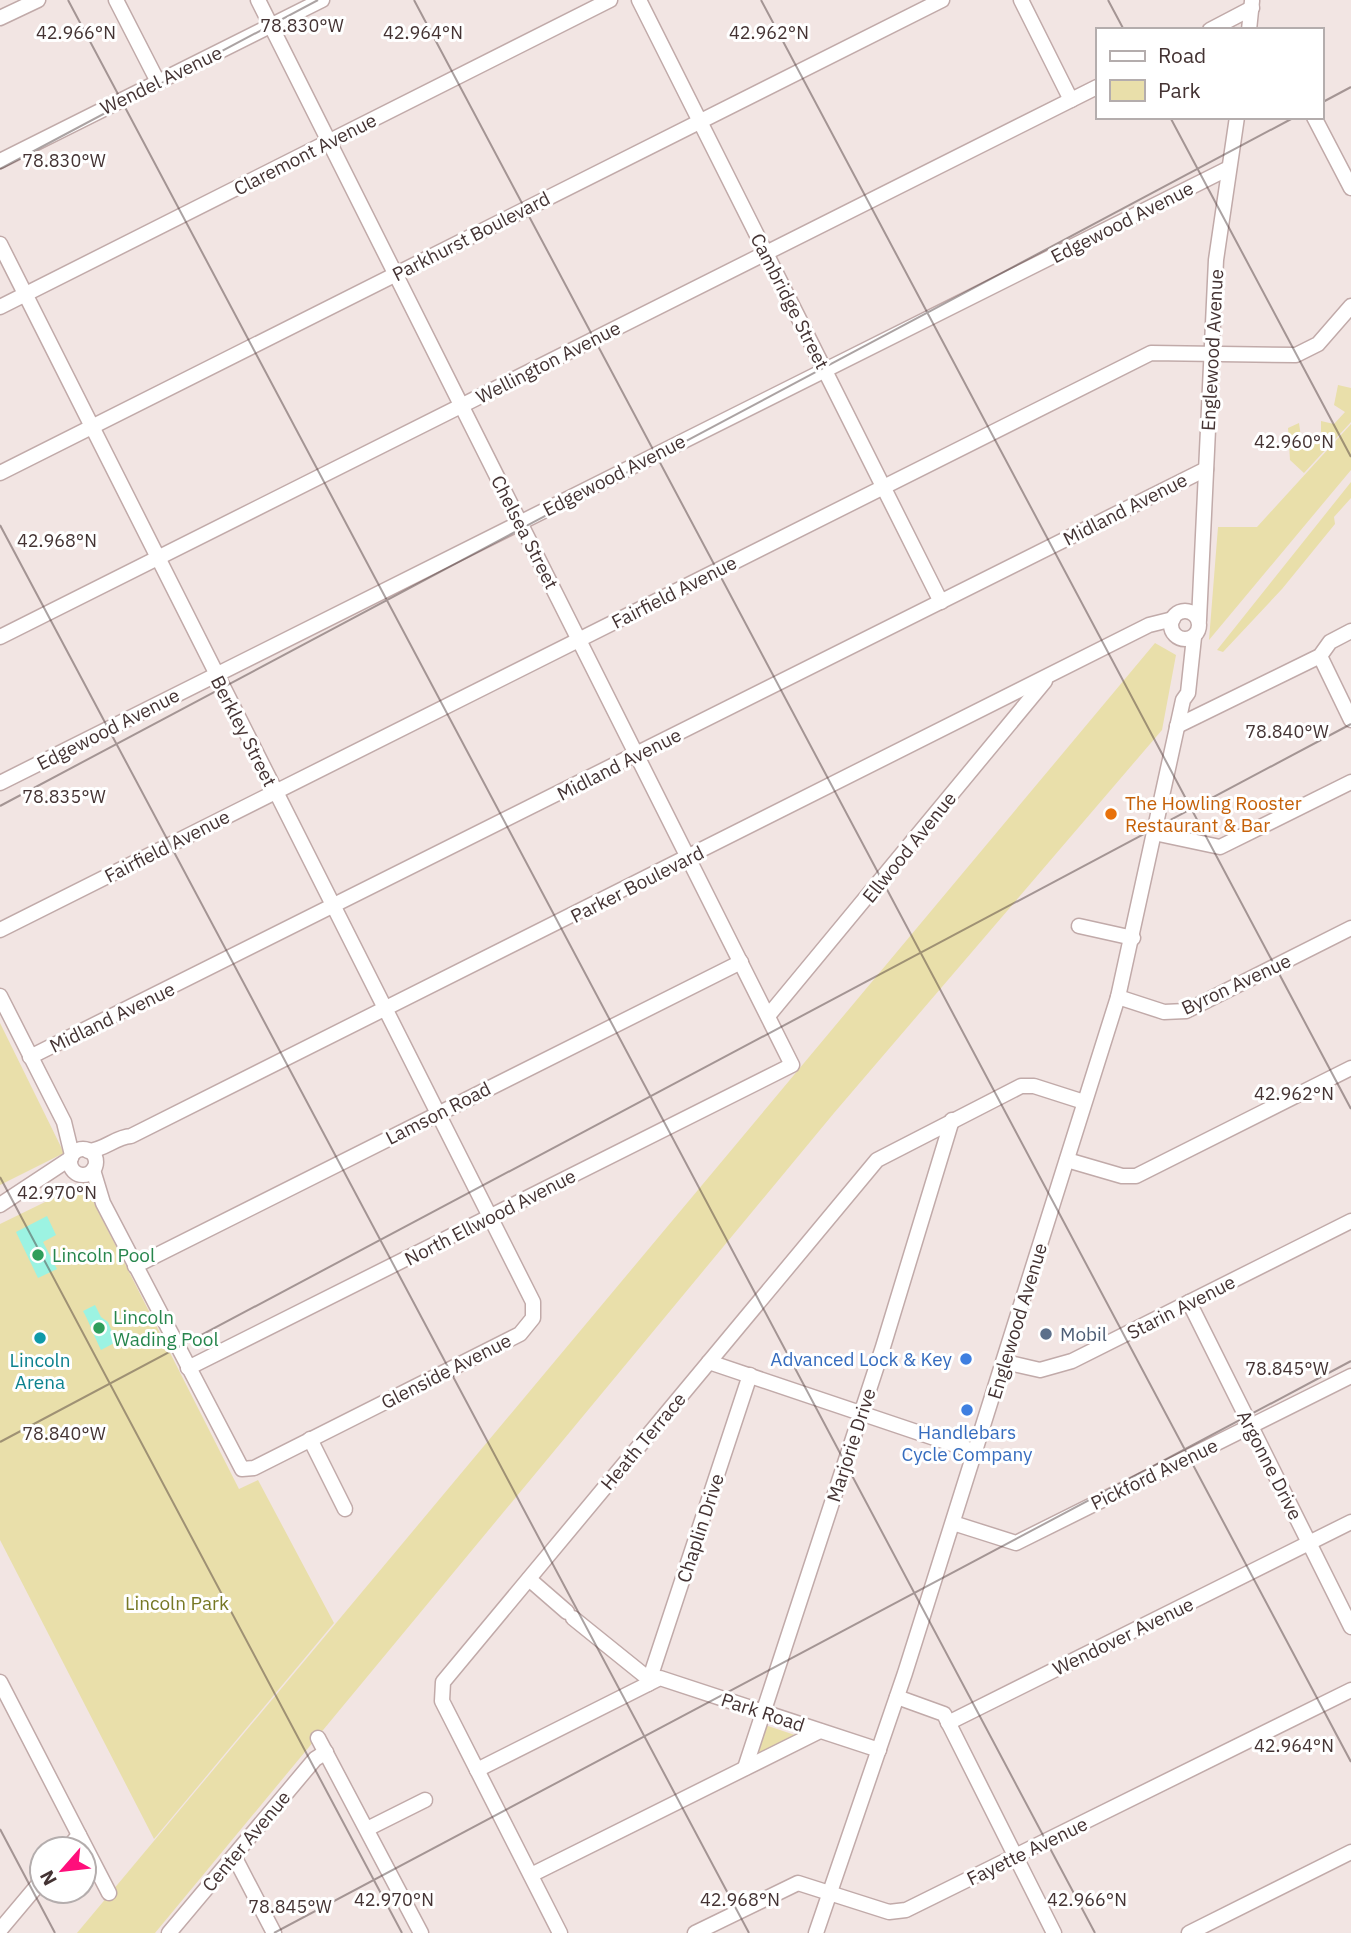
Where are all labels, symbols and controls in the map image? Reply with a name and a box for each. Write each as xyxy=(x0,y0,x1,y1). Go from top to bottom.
text: 78.830°W xyxy=(260,14,344,37)
text: 42.966°N xyxy=(36,21,116,44)
text: 42.964°N xyxy=(383,21,463,44)
text: 42.962°N xyxy=(729,21,809,44)
legend xyxy=(1096,28,1323,119)
street label: Wendel Avenue xyxy=(96,40,226,120)
text: Road xyxy=(1158,41,1206,69)
text: Park xyxy=(1158,76,1201,104)
street label: Claremont Avenue xyxy=(230,108,380,200)
text: 78.830°W xyxy=(22,149,106,172)
street label: Edgewood Avenue xyxy=(1047,176,1197,268)
street label: Parkhurst Boulevard xyxy=(388,186,554,286)
street label: Cambridge Street xyxy=(745,229,835,373)
street label: Englewood Avenue xyxy=(1196,268,1228,432)
street label: Wellington Avenue xyxy=(472,315,624,409)
street label: Edgewood Avenue xyxy=(539,429,689,521)
text: 42.960°N xyxy=(1254,430,1334,453)
street label: Midland Avenue xyxy=(1059,467,1191,551)
street label: Chelsea Street xyxy=(486,471,564,593)
text: 42.968°N xyxy=(17,529,97,552)
street label: Fairfield Avenue xyxy=(607,550,741,634)
street label: Berkley Street xyxy=(206,671,282,791)
street label: Edgewood Avenue xyxy=(33,683,183,775)
text: 78.840°W xyxy=(1245,720,1329,743)
street label: Midland Avenue xyxy=(553,722,685,806)
text: 78.835°W xyxy=(22,785,106,808)
street label: Ellwood Avenue xyxy=(857,787,961,907)
place label: The Howling Rooster Restaurant & Bar xyxy=(1125,791,1302,837)
street label: Fairfield Avenue xyxy=(100,804,234,888)
marker: The Howling Rooster Restaurant & Bar xyxy=(1103,806,1119,822)
street label: Parker Boulevard xyxy=(566,840,708,928)
street label: Byron Avenue xyxy=(1177,948,1295,1020)
street label: Midland Avenue xyxy=(46,976,178,1058)
street label: Lamson Road xyxy=(381,1076,495,1150)
text: 42.962°N xyxy=(1254,1082,1334,1105)
street label: North Ellwood Avenue xyxy=(400,1163,580,1271)
text: 42.970°N xyxy=(17,1181,97,1204)
street label: Englewood Avenue xyxy=(982,1240,1052,1402)
place label: Lincoln Pool xyxy=(52,1243,155,1267)
marker: Lincoln Pool xyxy=(30,1247,46,1263)
street label: Starin Avenue xyxy=(1123,1269,1239,1345)
place label: Lincoln Wading Pool xyxy=(113,1305,219,1351)
marker: Lincoln Wading Pool xyxy=(91,1320,107,1336)
place label: Mobil xyxy=(1060,1322,1107,1346)
marker: Mobil xyxy=(1038,1326,1054,1342)
street label: Glenside Avenue xyxy=(377,1328,515,1414)
marker: Lincoln Arena xyxy=(32,1330,48,1346)
place label: Advanced Lock & Key xyxy=(770,1347,953,1371)
place label: Lincoln Arena xyxy=(9,1348,71,1394)
marker: Advanced Lock & Key xyxy=(958,1351,974,1367)
text: 78.845°W xyxy=(1245,1357,1329,1380)
street label: Marjorie Drive xyxy=(821,1385,881,1505)
street label: Heath Terrace xyxy=(595,1387,691,1495)
marker: Handlebars Cycle Company xyxy=(959,1402,975,1418)
street label: Argonne Drive xyxy=(1232,1406,1308,1524)
place label: Handlebars Cycle Company xyxy=(901,1420,1033,1466)
text: 78.840°W xyxy=(22,1422,106,1445)
street label: Pickford Avenue xyxy=(1087,1433,1221,1515)
street label: Chaplin Drive xyxy=(671,1471,729,1585)
park label: Lincoln Park xyxy=(125,1591,229,1615)
street label: Wendover Avenue xyxy=(1049,1591,1197,1681)
street label: Park Road xyxy=(718,1687,808,1737)
text: 42.964°N xyxy=(1254,1734,1334,1757)
street label: Center Avenue xyxy=(197,1785,295,1897)
street label: Fayette Avenue xyxy=(963,1811,1091,1891)
north arrow xyxy=(28,1835,98,1905)
text: N xyxy=(34,1866,62,1890)
text: 42.970°N xyxy=(354,1888,434,1911)
text: 42.968°N xyxy=(700,1888,780,1911)
text: 42.966°N xyxy=(1047,1888,1127,1911)
text: 78.845°W xyxy=(248,1895,332,1918)

